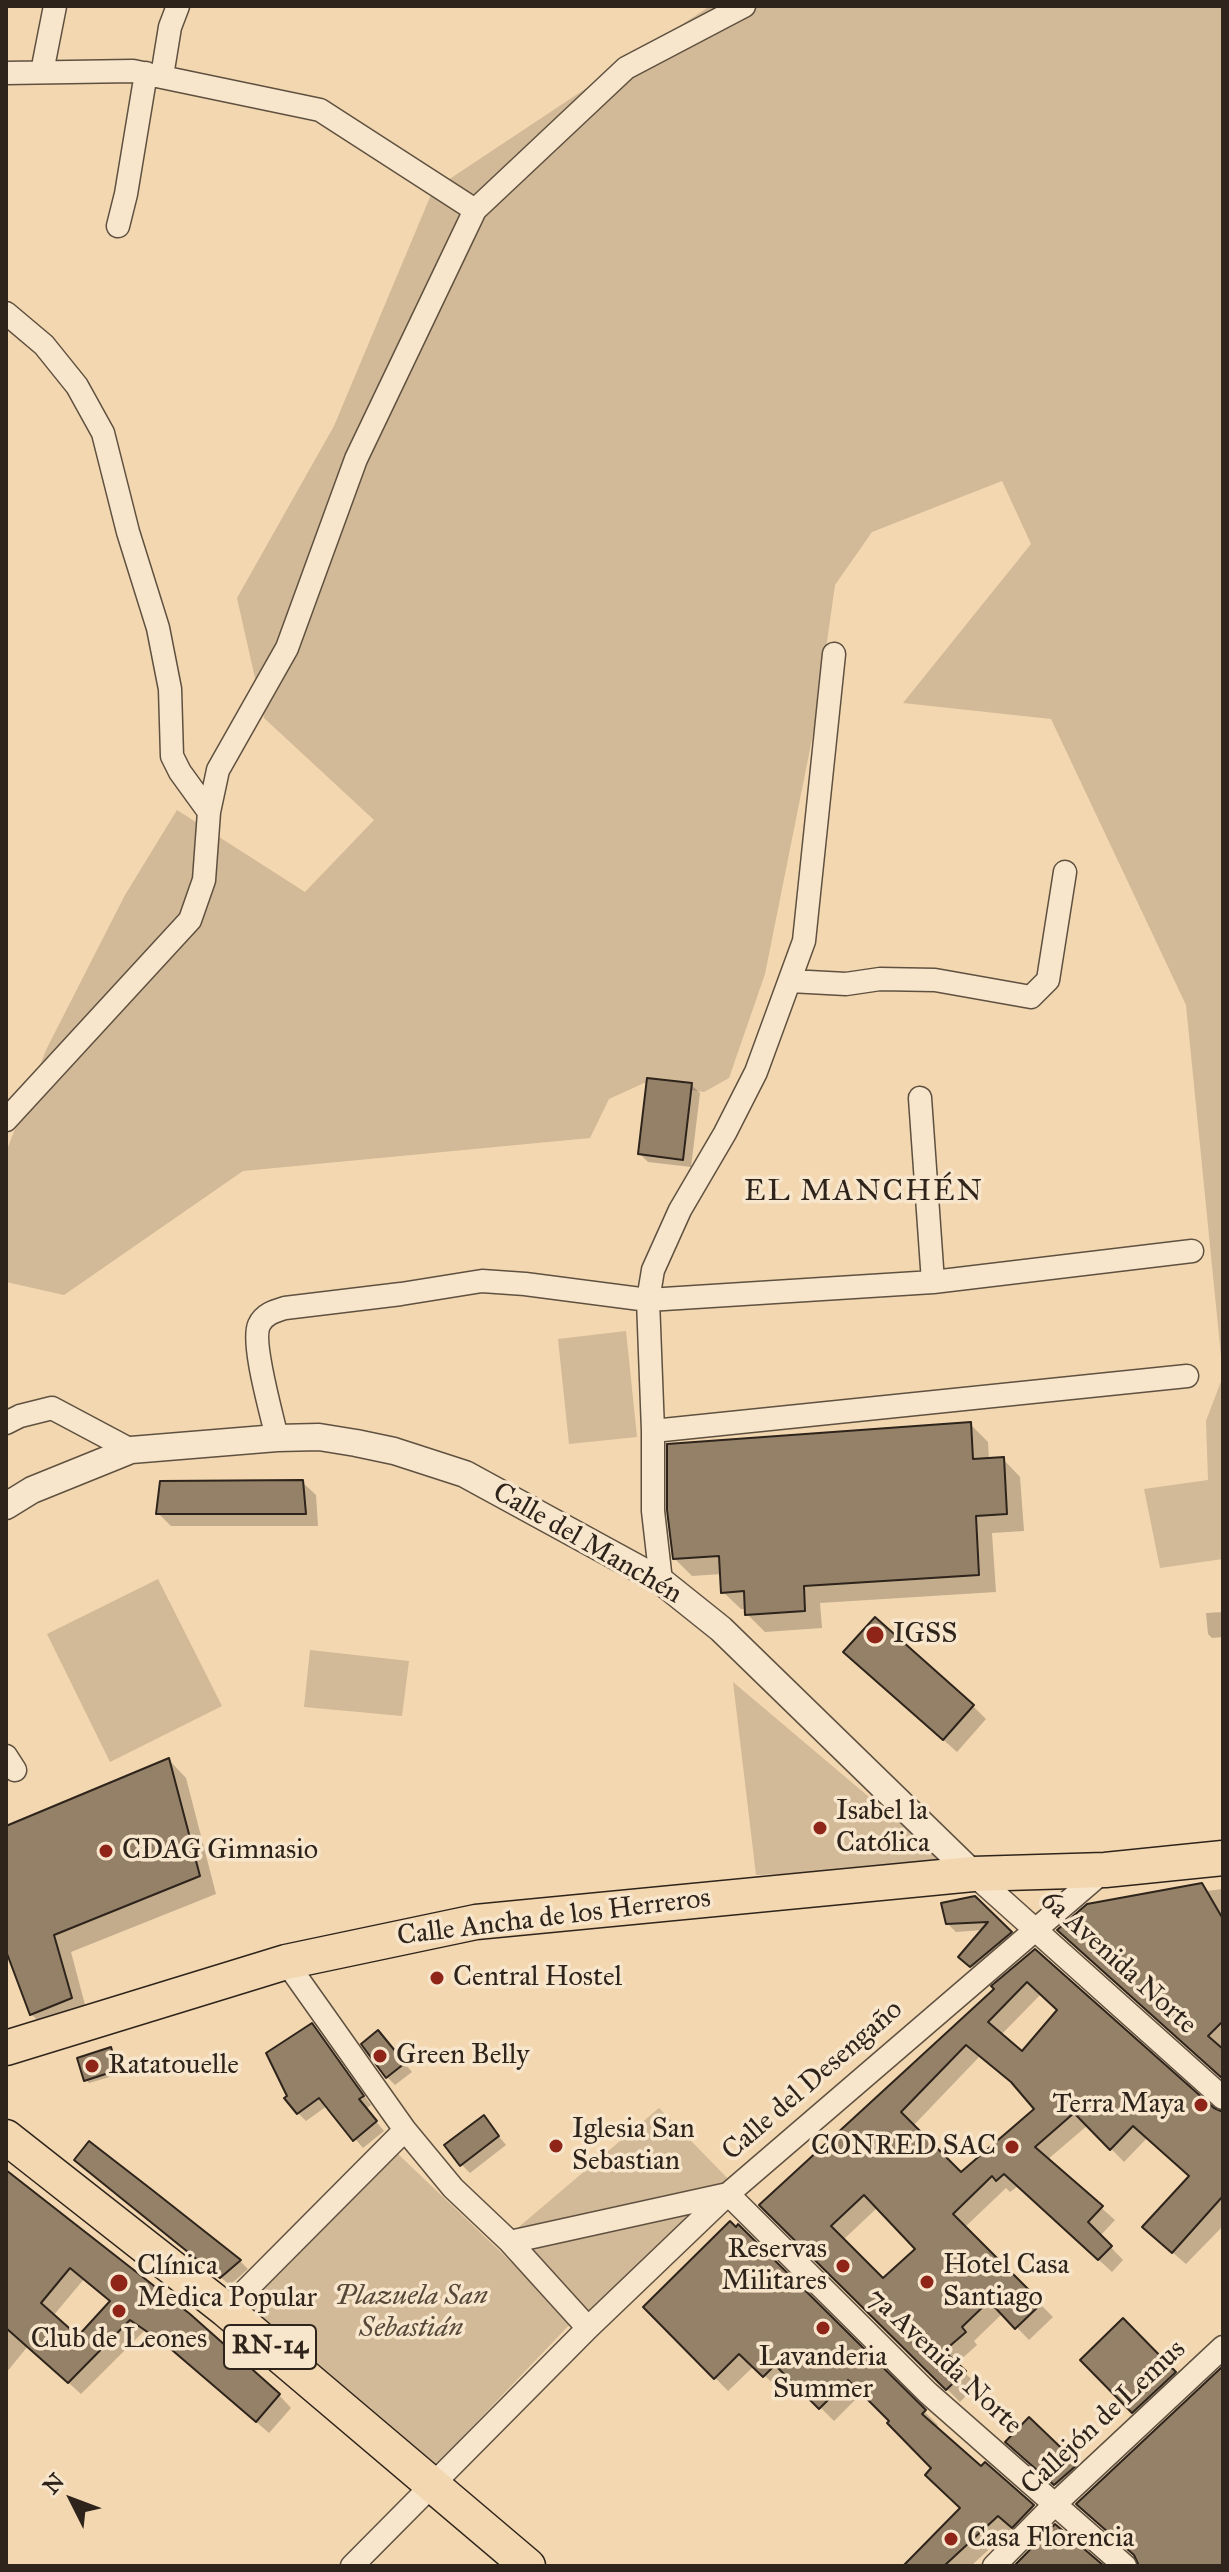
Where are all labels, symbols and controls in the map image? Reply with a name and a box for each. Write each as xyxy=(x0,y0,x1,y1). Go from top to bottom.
district label: EL MANCHÉN xyxy=(744,1175,984,1211)
street label: Calle del Manchén xyxy=(486,1476,688,1612)
place label: IGSS xyxy=(893,1618,957,1652)
marker: IGSS xyxy=(864,1624,886,1646)
place label: Isabel la Católica xyxy=(836,1795,930,1861)
marker: Isabel la Católica xyxy=(811,1819,829,1837)
place label: CDAG Gimnasio xyxy=(122,1834,318,1868)
marker: CDAG Gimnasio xyxy=(97,1842,115,1860)
street label: Calle Ancha de los Herreros xyxy=(395,1882,713,1954)
street label: 6a Avenida Norte xyxy=(1033,1884,1203,2042)
place label: Central Hostel xyxy=(453,1961,622,1995)
marker: Central Hostel xyxy=(428,1969,446,1987)
street label: Calle del Desengaño xyxy=(716,1993,910,2169)
place label: Green Belly xyxy=(396,2039,529,2073)
marker: Green Belly xyxy=(371,2047,389,2065)
place label: Ratatouelle xyxy=(108,2049,239,2083)
marker: Ratatouelle xyxy=(83,2057,101,2075)
place label: Terra Maya xyxy=(1052,2088,1185,2122)
marker: Terra Maya xyxy=(1192,2096,1210,2114)
place label: Iglesia San Sebastian xyxy=(572,2113,695,2179)
place label: CONRED SAC xyxy=(811,2130,996,2164)
marker: Iglesia San Sebastian xyxy=(547,2137,565,2155)
marker: CONRED SAC xyxy=(1003,2138,1021,2156)
place label: Reservas Militares xyxy=(721,2233,827,2299)
place label: Hotel Casa Santiago xyxy=(943,2249,1069,2315)
place label: Clínica Medica Popular xyxy=(137,2250,317,2316)
marker: Reservas Militares xyxy=(834,2257,852,2275)
marker: Clínica Medica Popular xyxy=(108,2272,130,2294)
marker: Hotel Casa Santiago xyxy=(918,2273,936,2291)
park label: Plazuela San Sebastián xyxy=(334,2280,488,2346)
street label: 7a Avenida Norte xyxy=(860,2282,1028,2442)
marker: Club de Leones xyxy=(110,2302,128,2320)
marker: Lavanderia Summer xyxy=(814,2319,832,2337)
place label: Club de Leones xyxy=(31,2323,207,2357)
road number: RN-14 xyxy=(224,2325,316,2369)
street label: Callejón de Lemus xyxy=(1015,2333,1193,2503)
place label: Lavanderia Summer xyxy=(759,2341,887,2407)
north arrow xyxy=(32,2460,112,2540)
text: N xyxy=(38,2468,70,2500)
place label: Casa Florencia xyxy=(967,2522,1134,2556)
marker: Casa Florencia xyxy=(942,2530,960,2548)

